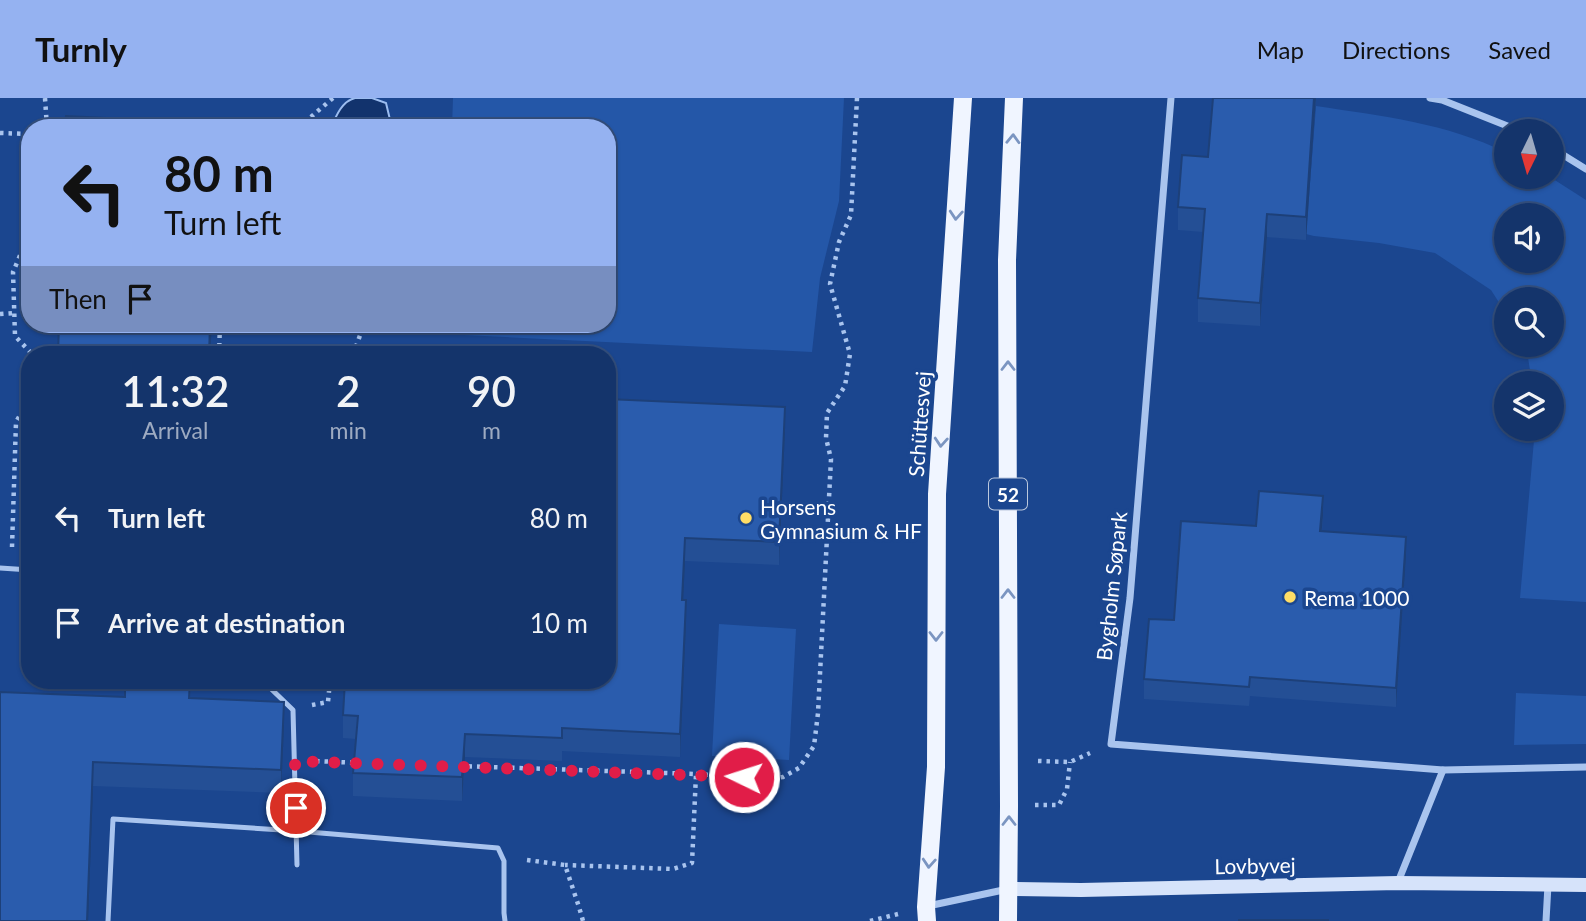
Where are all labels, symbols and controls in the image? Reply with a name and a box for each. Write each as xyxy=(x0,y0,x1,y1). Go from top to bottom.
text: Turnly xyxy=(35,29,127,69)
text: Map xyxy=(1257,35,1304,64)
text: Directions xyxy=(1342,35,1450,64)
text: Saved xyxy=(1488,35,1551,64)
north arrow xyxy=(1494,119,1564,189)
map controls xyxy=(1494,119,1564,441)
one-way arrow xyxy=(1005,133,1020,144)
text: 80 m xyxy=(164,144,274,202)
icon: left xyxy=(49,147,140,238)
text: Turn left xyxy=(164,203,281,242)
button: sound xyxy=(1494,203,1564,273)
one-way arrow xyxy=(948,210,963,221)
icon: arrive xyxy=(121,280,159,318)
text: Then xyxy=(49,283,107,315)
button: search xyxy=(1494,287,1564,357)
one-way arrow xyxy=(1000,360,1016,371)
text: 11:32 xyxy=(121,366,229,416)
text: 2 xyxy=(336,366,360,416)
text: 90 xyxy=(467,366,516,416)
street label: Schüttesvej xyxy=(903,370,935,478)
button: layers xyxy=(1494,371,1564,441)
text: Arrival xyxy=(142,416,208,444)
text: min xyxy=(330,416,367,444)
text: m xyxy=(482,416,501,444)
one-way arrow xyxy=(934,437,949,448)
road number: 52 xyxy=(989,478,1027,510)
place label: Horsens Gymnasium & HF xyxy=(760,494,922,543)
icon: left xyxy=(49,499,87,537)
text: Turn left xyxy=(108,502,205,534)
text: 80 m xyxy=(530,502,588,534)
marker: Horsens Gymnasium & HF xyxy=(738,510,754,526)
street label: Bygholm Søpark xyxy=(1091,510,1131,662)
place label: Rema 1000 xyxy=(1304,585,1409,610)
one-way arrow xyxy=(1000,588,1016,598)
marker: Rema 1000 xyxy=(1282,589,1298,605)
icon: arrive xyxy=(49,604,87,642)
text: Arrive at destination xyxy=(108,607,345,639)
text: 10 m xyxy=(530,607,588,639)
one-way arrow xyxy=(929,631,944,642)
position arrow xyxy=(707,740,781,814)
pin xyxy=(266,778,326,838)
icon: arrive xyxy=(277,789,315,827)
one-way arrow xyxy=(1001,815,1017,826)
street label: Lovbyvej xyxy=(1214,852,1296,878)
one-way arrow xyxy=(922,858,937,869)

